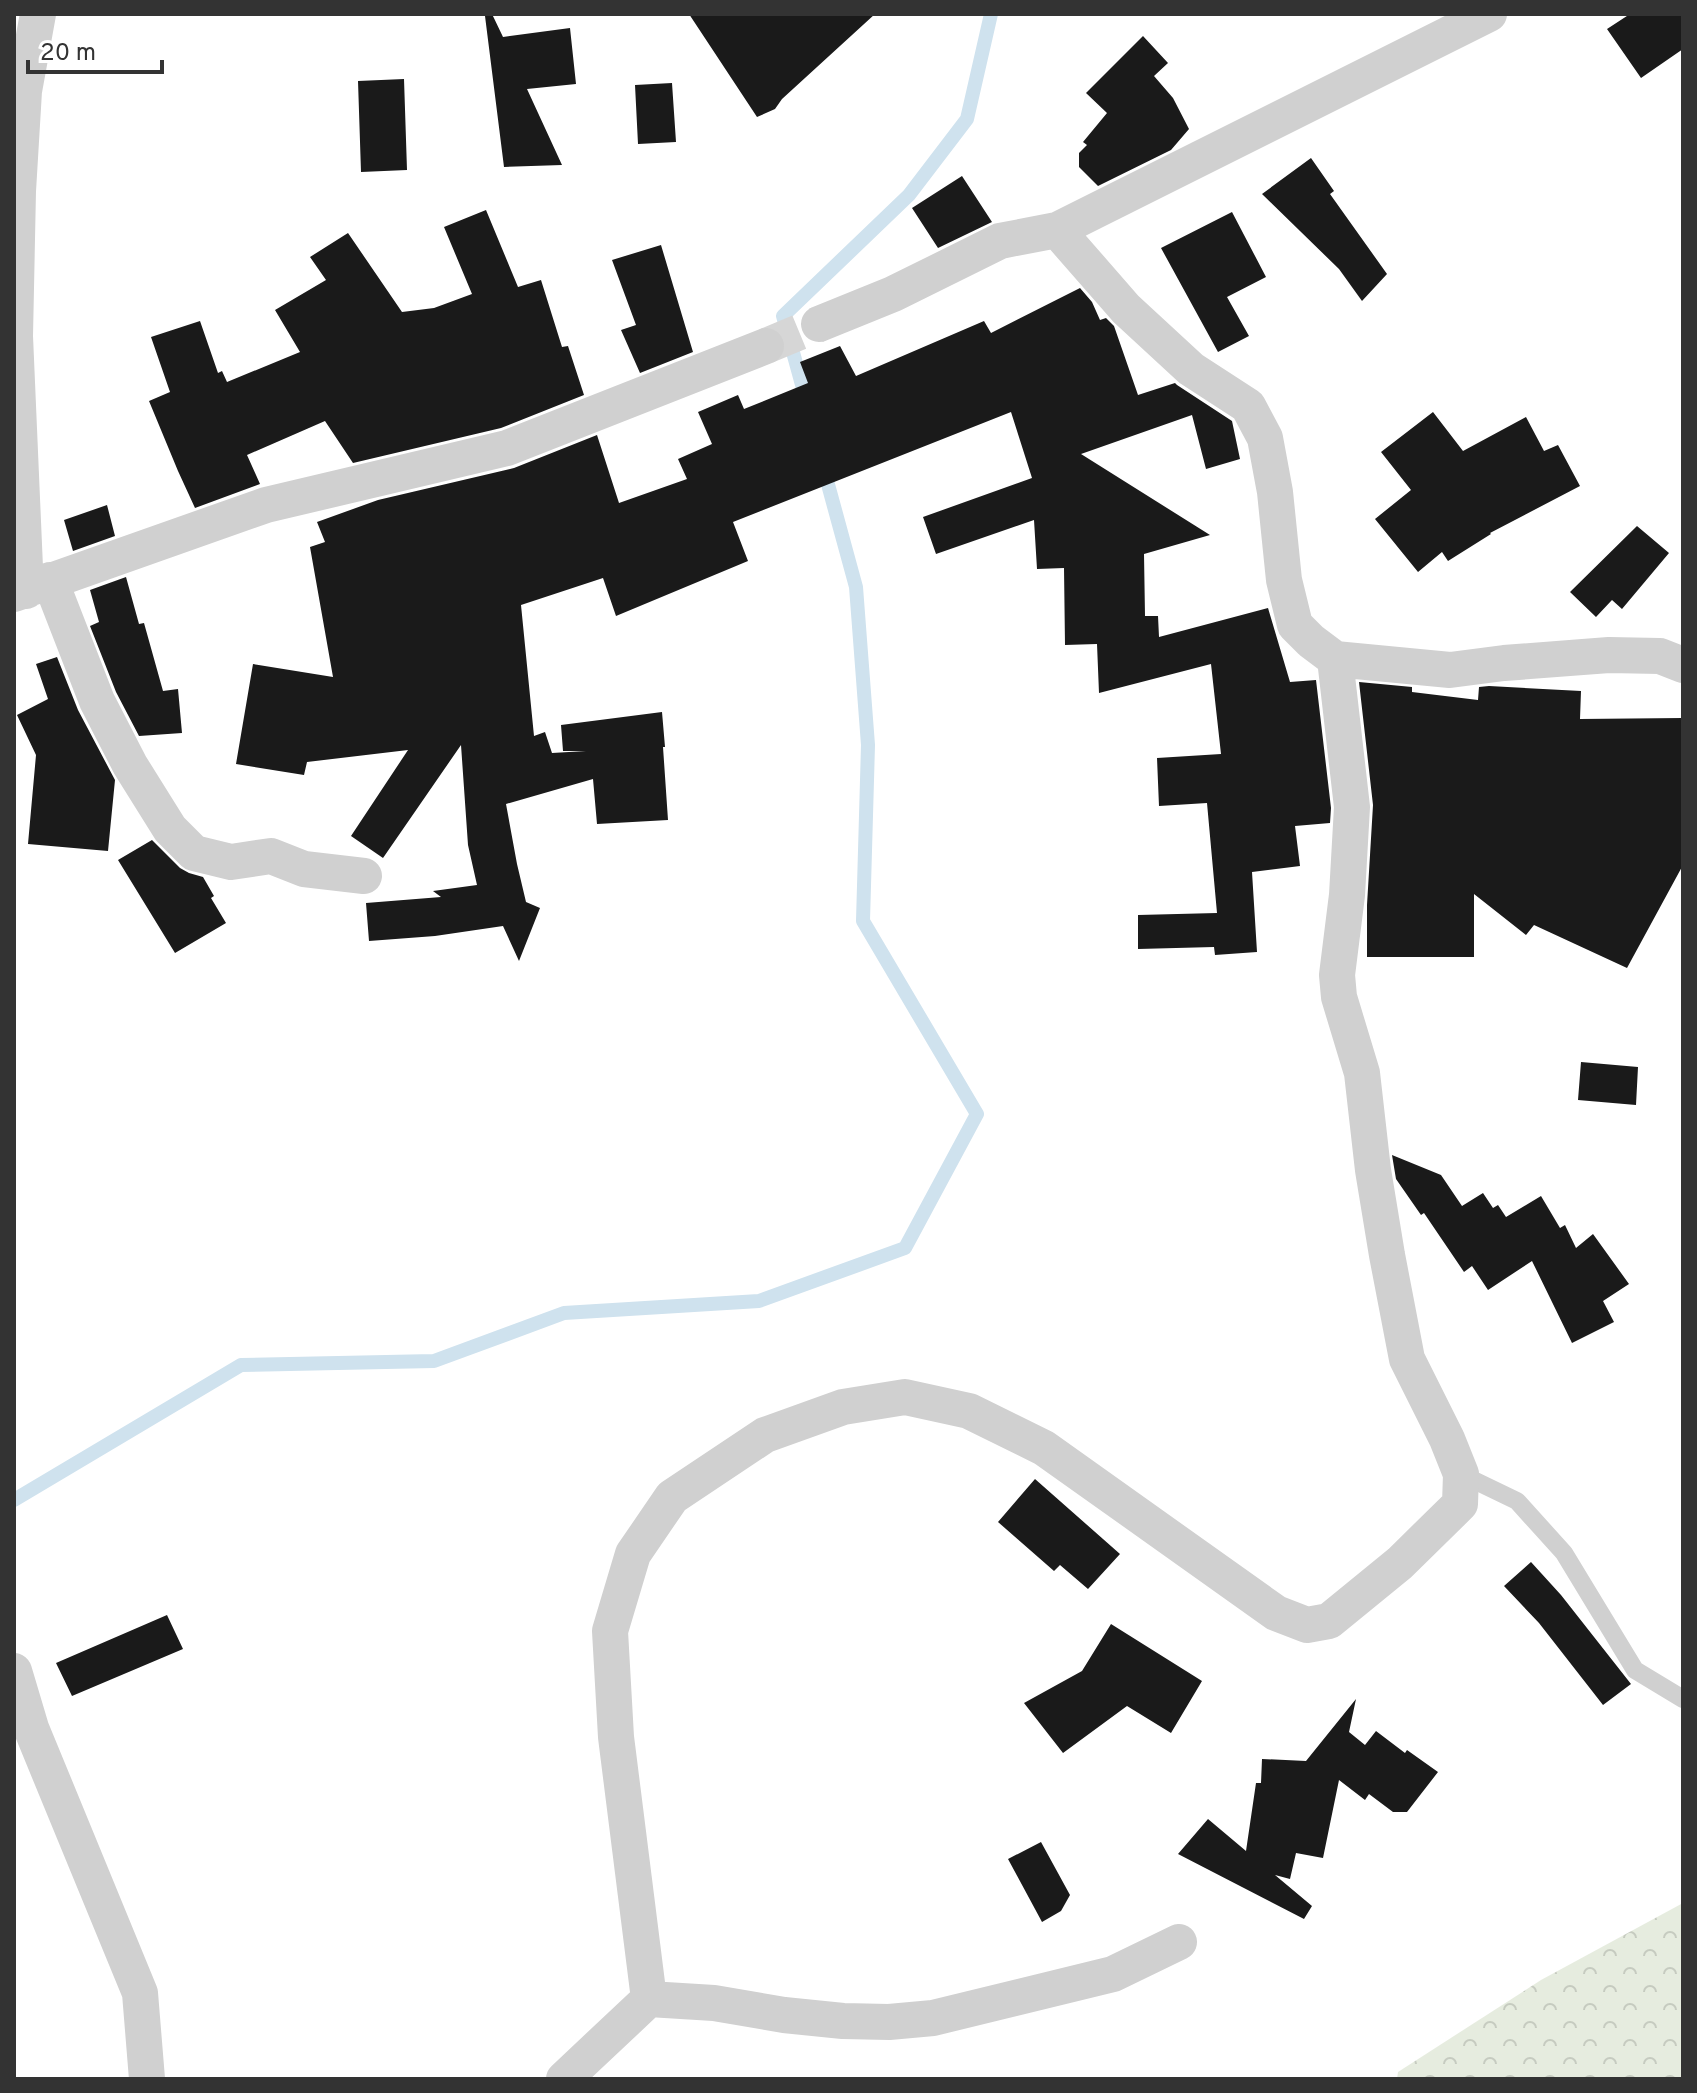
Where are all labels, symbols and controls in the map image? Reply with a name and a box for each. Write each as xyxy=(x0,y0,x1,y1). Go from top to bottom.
scale bar xyxy=(28,24,162,74)
text: 20 m xyxy=(40,39,96,69)

